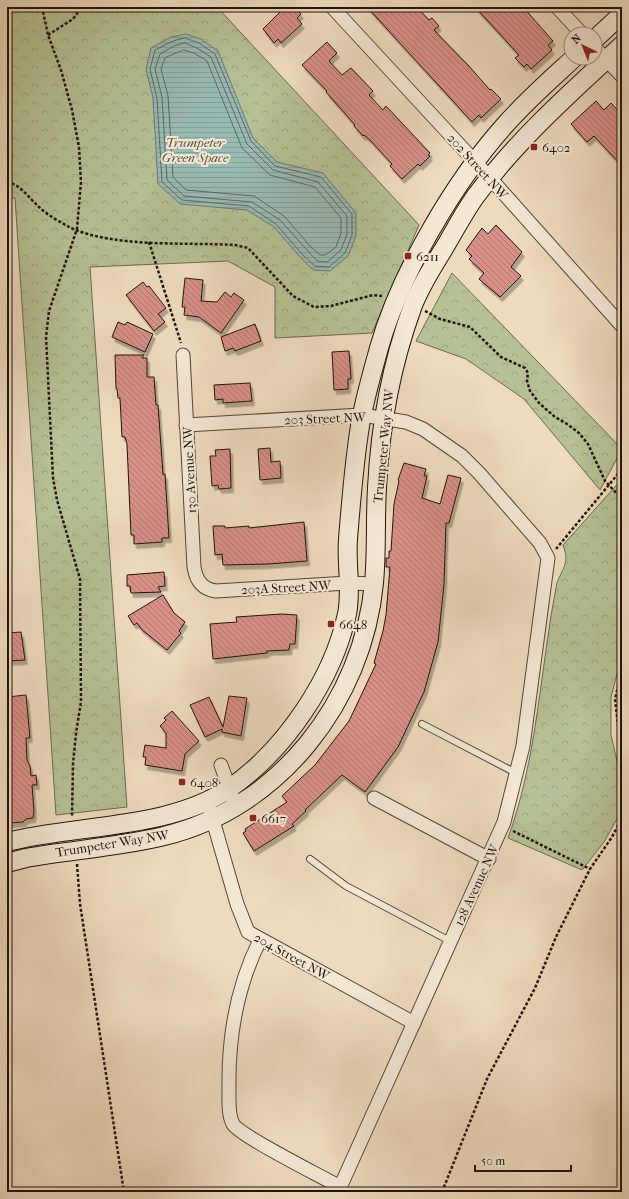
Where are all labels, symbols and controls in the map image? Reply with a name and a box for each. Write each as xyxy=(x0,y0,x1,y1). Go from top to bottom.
north arrow xyxy=(563,26,603,66)
text: N xyxy=(569,31,584,47)
street label: 202 Street NW xyxy=(444,130,512,203)
park label: Trumpeter Green Space xyxy=(162,135,229,165)
place label: 6402 xyxy=(542,140,571,155)
marker: 6402 xyxy=(529,142,539,152)
place label: 6211 xyxy=(416,249,439,264)
marker: 6211 xyxy=(403,251,413,261)
street label: Trumpeter Way NW xyxy=(370,387,397,504)
street label: 203 Street NW xyxy=(284,410,367,427)
street label: 130 Avenue NW xyxy=(180,425,199,514)
street label: 203A Street NW xyxy=(241,578,333,597)
place label: 6648 xyxy=(339,617,367,632)
marker: 6648 xyxy=(326,619,336,629)
place label: 6408 xyxy=(190,775,218,790)
marker: 6408 xyxy=(177,777,187,787)
place label: 6617 xyxy=(261,811,286,826)
marker: 6617 xyxy=(248,813,258,823)
street label: Trumpeter Way NW xyxy=(54,827,171,860)
street label: 128 Avenue NW xyxy=(451,841,502,928)
street label: 204 Street NW xyxy=(251,930,333,984)
scale bar xyxy=(475,1147,571,1173)
text: 50 m xyxy=(481,1154,505,1168)

